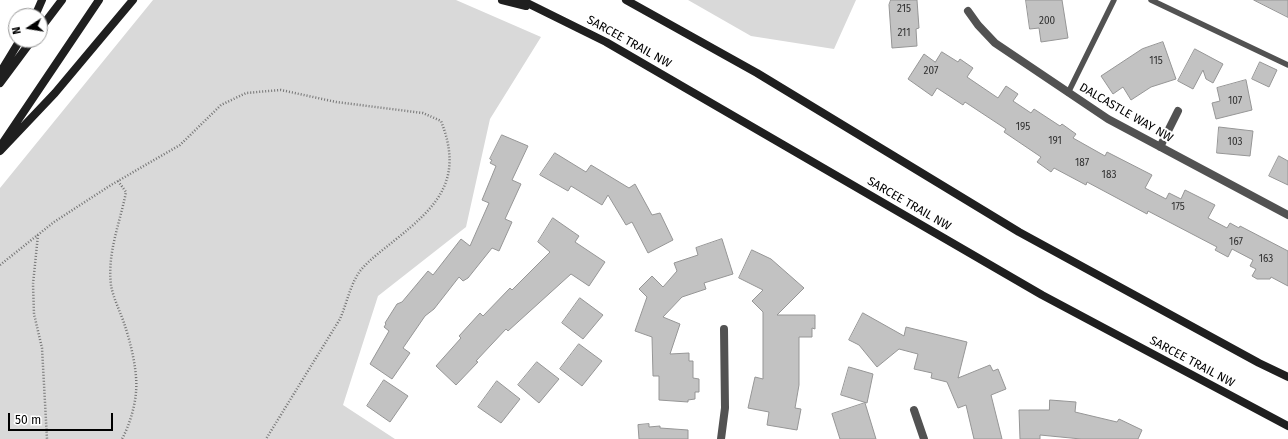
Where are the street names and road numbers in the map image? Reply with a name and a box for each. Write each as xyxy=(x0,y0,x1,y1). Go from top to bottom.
street label: SARCEE TRAIL NW xyxy=(584,13,674,71)
street label: DALCASTLE WAY NW xyxy=(1077,80,1175,146)
street label: SARCEE TRAIL NW xyxy=(865,174,953,234)
street label: SARCEE TRAIL NW xyxy=(1147,333,1237,391)

